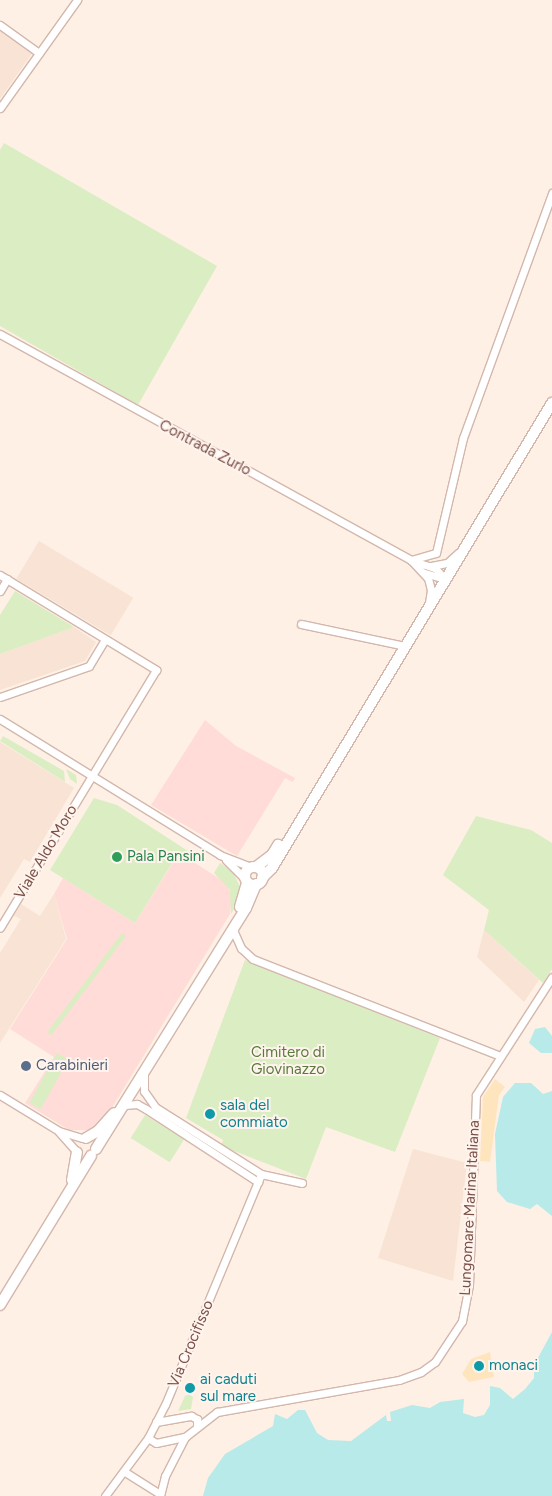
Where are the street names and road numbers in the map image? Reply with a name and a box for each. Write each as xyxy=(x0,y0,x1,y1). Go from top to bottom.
street label: Contrada Zurlo xyxy=(156,416,254,480)
street label: Viale Aldo Moro xyxy=(11,802,81,902)
street label: Lungomare Marina Italiana xyxy=(456,1120,484,1296)
street label: Via Crocifisso xyxy=(165,1298,217,1390)

